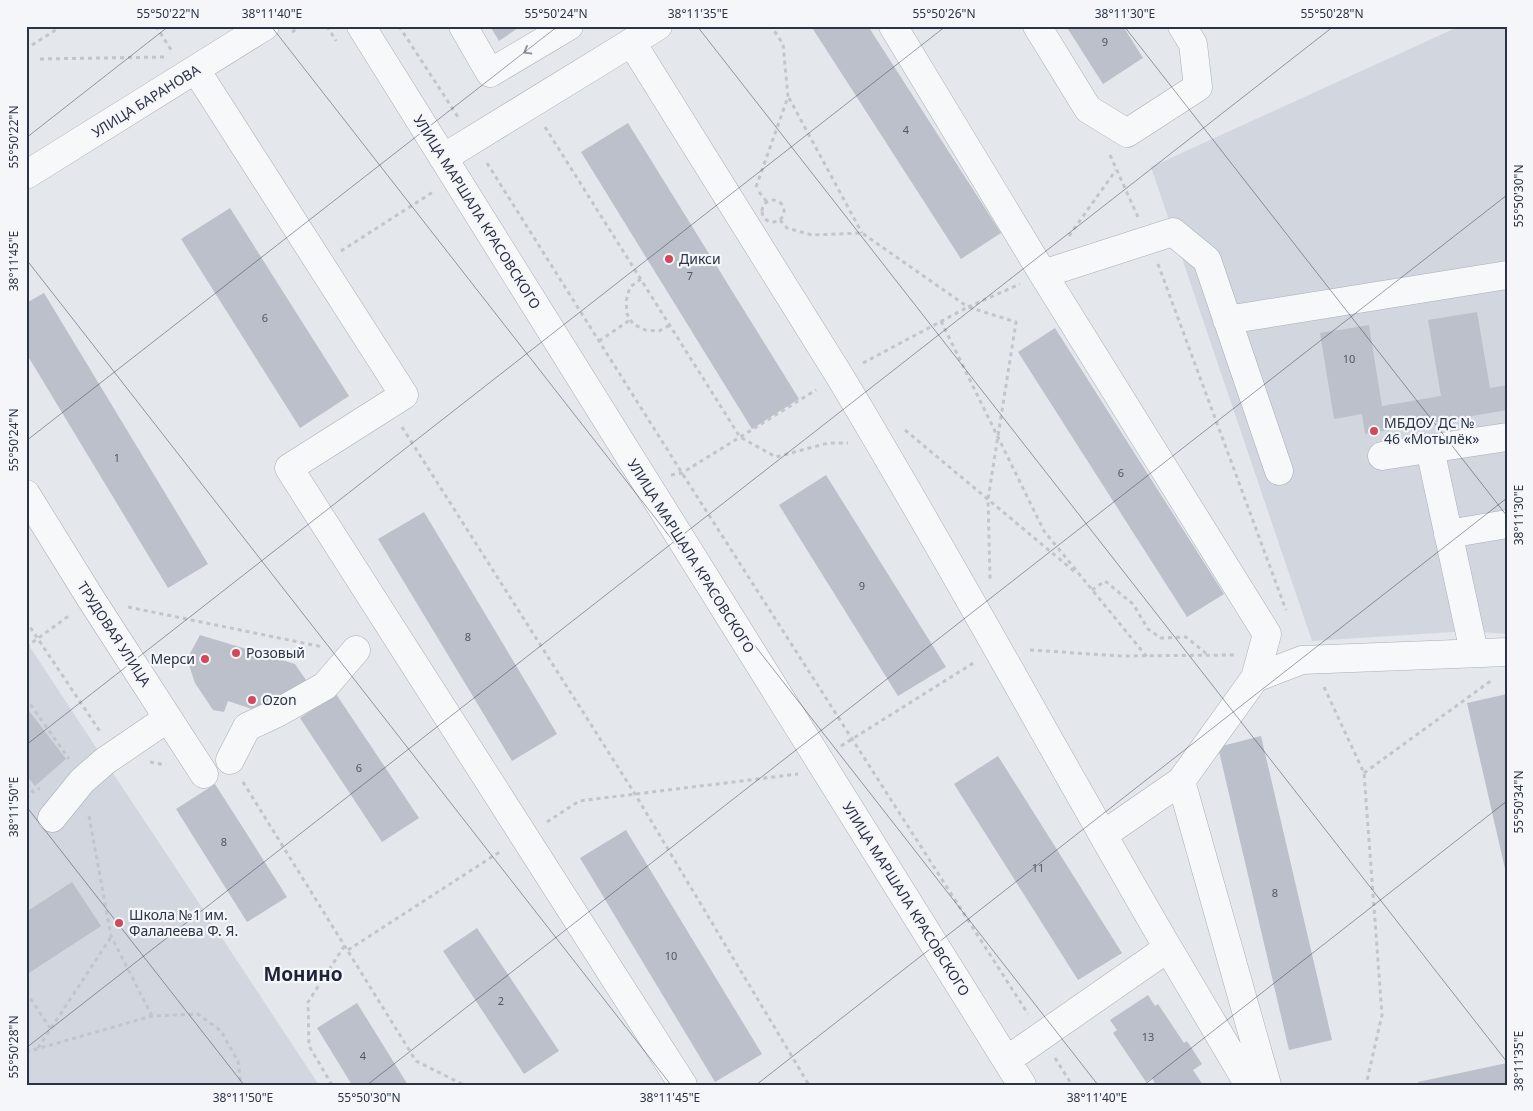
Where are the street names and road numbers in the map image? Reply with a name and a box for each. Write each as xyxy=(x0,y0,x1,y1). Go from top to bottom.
street label: УЛИЦА БАРАНОВА xyxy=(88,60,203,141)
street label: УЛИЦА МАРШАЛА КРАСОВСКОГО xyxy=(410,111,545,312)
street label: УЛИЦА МАРШАЛА КРАСОВСКОГО xyxy=(624,455,759,656)
street label: ТРУДОВАЯ УЛИЦА xyxy=(73,578,156,690)
street label: УЛИЦА МАРШАЛА КРАСОВСКОГО xyxy=(839,798,974,999)

